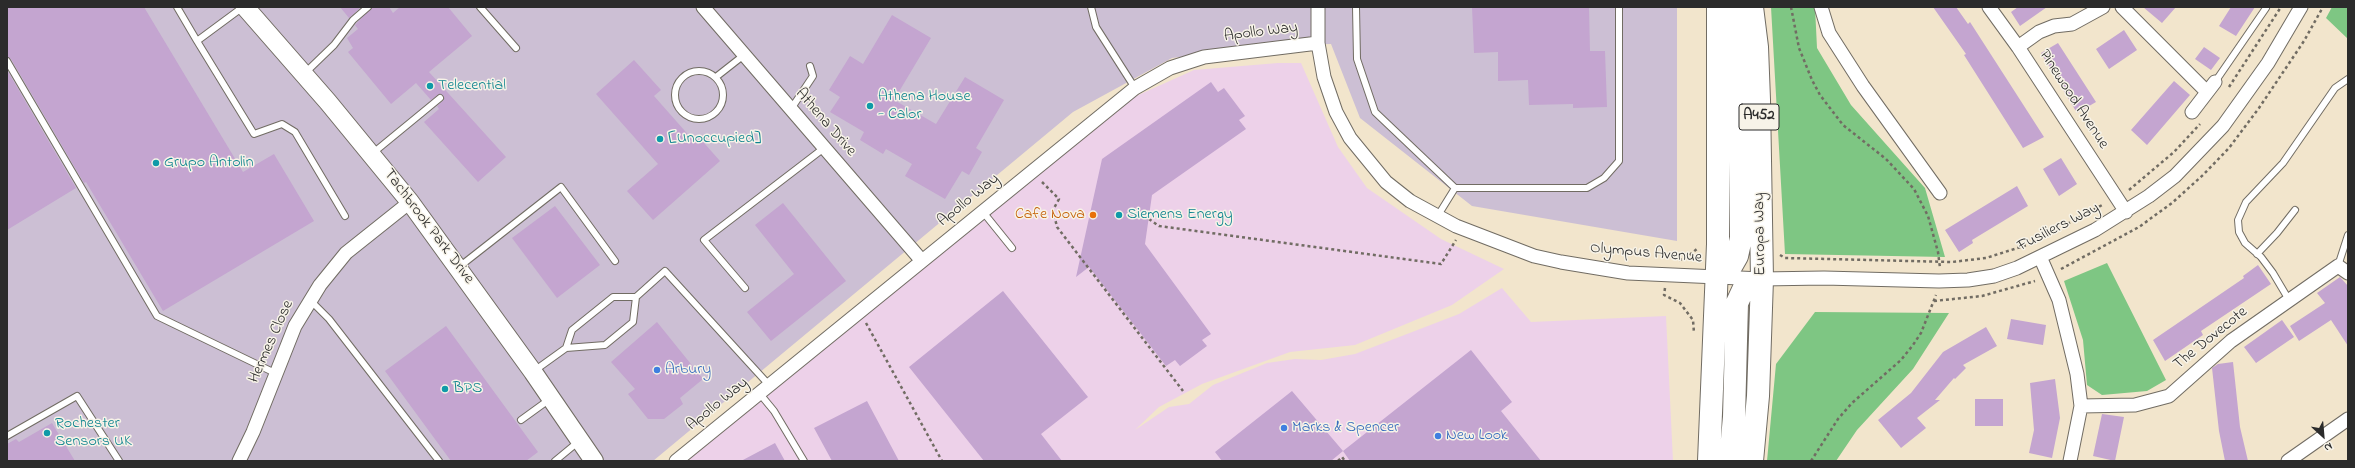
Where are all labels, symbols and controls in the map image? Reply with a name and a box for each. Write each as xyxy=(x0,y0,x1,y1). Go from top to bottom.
street label: Apollo Way xyxy=(1223,19,1299,47)
street label: Pinewood Avenue xyxy=(2034,47,2112,153)
place label: Telecential xyxy=(438,76,506,96)
marker: Telecential xyxy=(425,81,435,91)
street label: Athena Drive xyxy=(790,85,860,161)
place label: Athena House - Calor xyxy=(878,87,971,125)
marker: Athena House - Calor xyxy=(865,101,875,111)
road number: A452 xyxy=(1739,104,1779,130)
place label: [Unoccupied] xyxy=(668,129,761,149)
marker: [Unoccupied] xyxy=(655,134,665,144)
place label: Grupo Antolin xyxy=(164,153,254,173)
marker: Grupo Antolin xyxy=(151,158,161,168)
street label: Tachbrook Park Drive xyxy=(378,166,478,288)
street label: Apollo Way xyxy=(934,170,1004,232)
street label: Europa Way xyxy=(1751,192,1771,276)
street label: Fusiliers Way xyxy=(2015,199,2103,257)
place label: Cafe Nova xyxy=(1015,205,1085,225)
place label: Siemens Energy xyxy=(1127,205,1233,225)
marker: Cafe Nova xyxy=(1088,210,1098,220)
marker: Siemens Energy xyxy=(1114,210,1124,220)
street label: Olympus Avenue xyxy=(1589,240,1703,268)
street label: Hermes Close xyxy=(245,298,299,386)
street label: The Dovecote xyxy=(2170,303,2252,375)
place label: Arbury xyxy=(665,360,711,380)
marker: Arbury xyxy=(652,365,662,375)
street label: Apollo Way xyxy=(683,374,753,436)
place label: BPS xyxy=(453,379,482,399)
marker: BPS xyxy=(440,384,450,394)
place label: Rochester Sensors UK xyxy=(55,414,132,452)
north arrow xyxy=(2303,416,2343,456)
place label: Marks & Spencer xyxy=(1292,418,1399,438)
marker: Marks & Spencer xyxy=(1279,423,1289,433)
place label: New Look xyxy=(1446,426,1508,446)
marker: Rochester Sensors UK xyxy=(42,428,52,438)
marker: New Look xyxy=(1433,431,1443,441)
text: N xyxy=(2321,438,2335,456)

